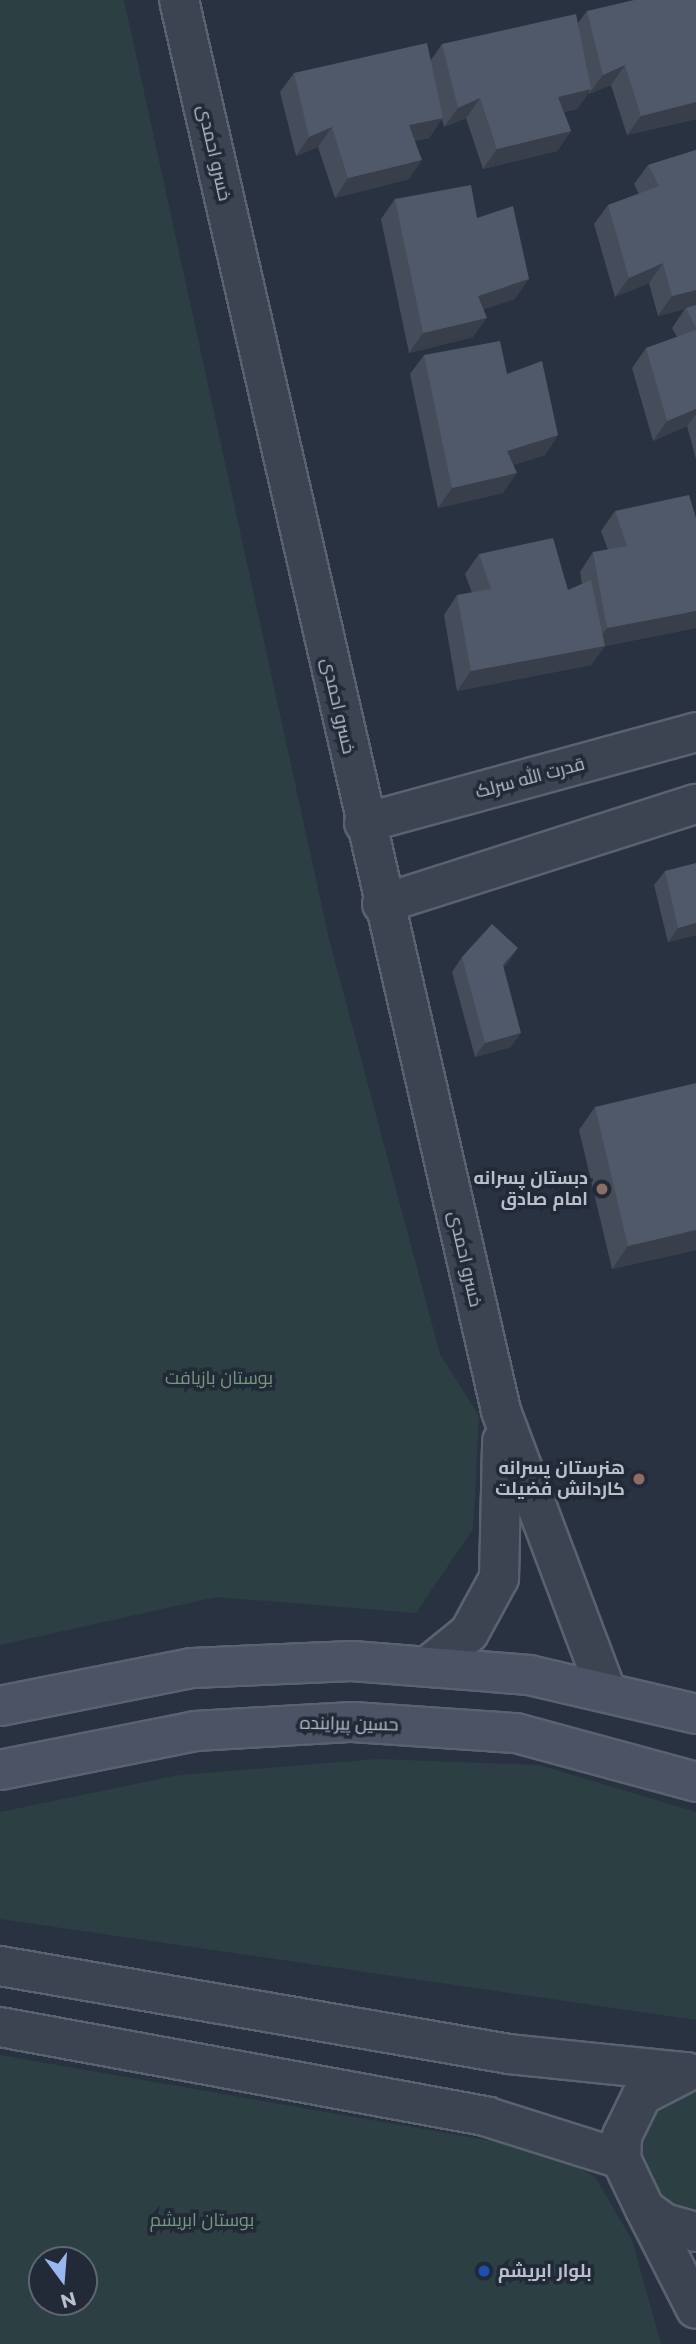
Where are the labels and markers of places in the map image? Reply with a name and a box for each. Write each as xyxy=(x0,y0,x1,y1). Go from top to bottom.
place label: دبستان پسرانه امام صادق xyxy=(473,1168,588,1210)
marker: دبستان پسرانه امام صادق xyxy=(594,1181,610,1197)
place label: هنرستان پسرانه کاردانش فضیلت xyxy=(495,1458,625,1500)
marker: هنرستان پسرانه کاردانش فضیلت xyxy=(631,1471,647,1487)
place label: بلوار ابریشم xyxy=(498,2260,592,2282)
marker: بلوار ابریشم xyxy=(476,2263,492,2279)

